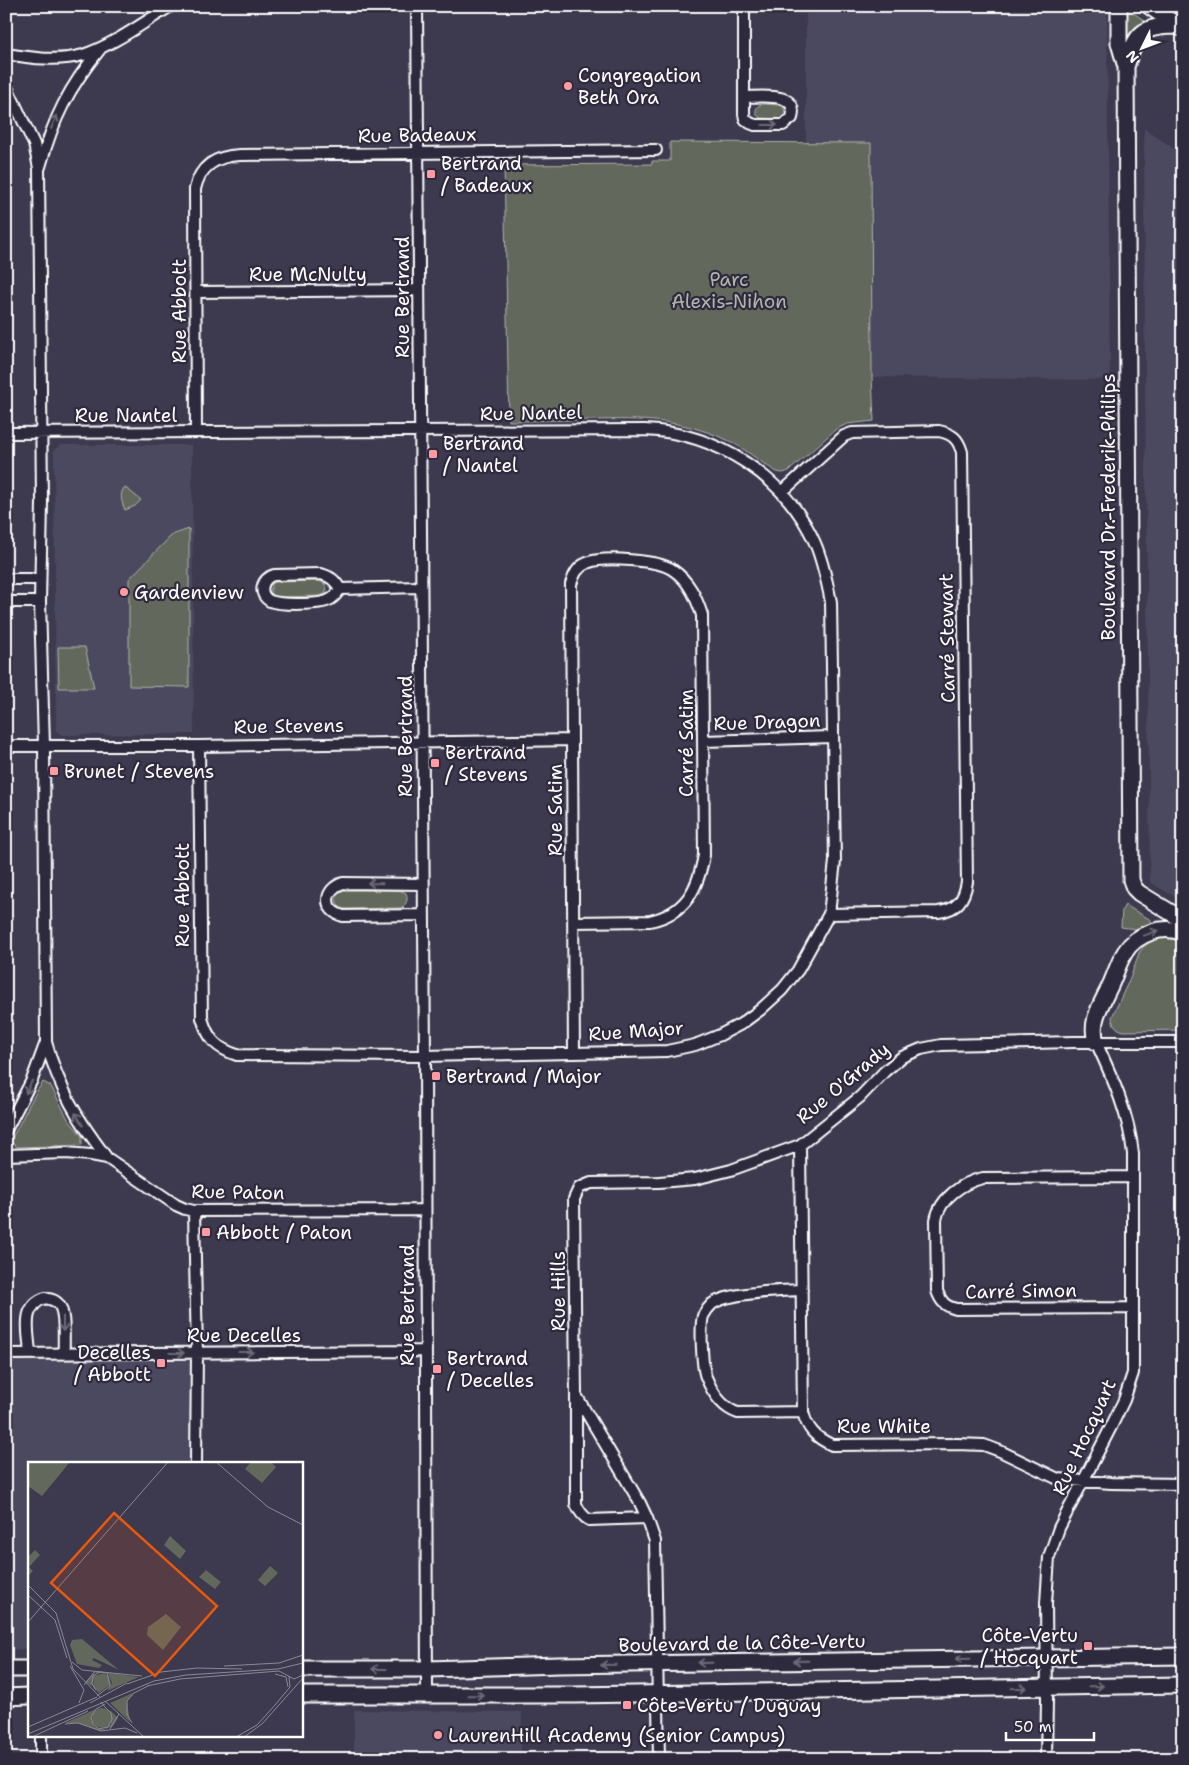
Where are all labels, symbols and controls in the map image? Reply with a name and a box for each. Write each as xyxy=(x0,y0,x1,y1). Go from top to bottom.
north arrow xyxy=(1116,22,1166,72)
text: N xyxy=(1122,47,1143,67)
place label: Congregation Beth Ora xyxy=(578,63,701,110)
marker: Congregation Beth Ora xyxy=(562,80,574,92)
one-way arrow xyxy=(50,115,60,130)
one-way arrow xyxy=(762,120,778,130)
street label: Rue Badeaux xyxy=(358,121,477,149)
place label: Bertrand / Badeaux xyxy=(441,151,532,198)
marker: Bertrand / Badeaux xyxy=(425,168,437,180)
street label: Rue Bertrand xyxy=(390,236,415,358)
street label: Rue Abbott xyxy=(167,259,192,363)
street label: Rue McNulty xyxy=(249,262,367,287)
park label: Parc Alexis-Nihon xyxy=(671,267,787,314)
street label: Boulevard Dr.-Frederik-Philips xyxy=(1096,373,1121,641)
street label: Rue Nantel xyxy=(480,400,583,426)
street label: Rue Nantel xyxy=(75,403,177,428)
place label: Bertrand / Nantel xyxy=(443,431,524,478)
marker: Bertrand / Nantel xyxy=(427,448,439,460)
street label: Carré Stewart xyxy=(933,573,961,703)
place label: Gardenview xyxy=(134,580,244,605)
marker: Gardenview xyxy=(118,586,130,598)
street label: Rue Bertrand xyxy=(393,675,418,797)
street label: Carré Satim xyxy=(674,689,699,797)
street label: Rue Dragon xyxy=(713,708,821,736)
street label: Rue Stevens xyxy=(233,713,345,739)
place label: Bertrand / Stevens xyxy=(445,740,528,787)
marker: Bertrand / Stevens xyxy=(429,757,441,769)
place label: Brunet / Stevens xyxy=(64,759,215,784)
street label: Rue Satim xyxy=(543,764,568,856)
marker: Brunet / Stevens xyxy=(48,765,60,777)
street label: Rue Abbott xyxy=(170,843,195,947)
one-way arrow xyxy=(367,878,383,888)
one-way arrow xyxy=(1143,928,1158,937)
street label: Rue Major xyxy=(587,1015,685,1047)
street label: Rue O'Grady xyxy=(791,1037,895,1129)
place label: Bertrand / Major xyxy=(446,1064,602,1089)
marker: Bertrand / Major xyxy=(430,1070,442,1082)
one-way arrow xyxy=(24,1080,34,1095)
one-way arrow xyxy=(74,1112,84,1126)
street label: Rue Paton xyxy=(191,1179,285,1205)
place label: Abbott / Paton xyxy=(216,1220,352,1245)
marker: Abbott / Paton xyxy=(200,1226,212,1238)
street label: Rue Bertrand xyxy=(395,1244,420,1366)
street label: Rue Hills xyxy=(546,1251,571,1331)
street label: Carré Simon xyxy=(965,1278,1077,1304)
one-way arrow xyxy=(58,1316,68,1332)
street label: Rue Decelles xyxy=(187,1323,301,1348)
place label: Decelles / Abbott xyxy=(74,1340,151,1387)
place label: Bertrand / Decelles xyxy=(447,1346,534,1393)
one-way arrow xyxy=(238,1347,254,1357)
one-way arrow xyxy=(169,1348,185,1358)
marker: Decelles / Abbott xyxy=(155,1357,167,1369)
marker: Bertrand / Decelles xyxy=(431,1363,443,1375)
street label: Rue Hocquart xyxy=(1046,1375,1122,1499)
street label: Rue White xyxy=(837,1414,931,1439)
inset map xyxy=(28,1462,302,1738)
place label: Côte-Vertu / Hocquart xyxy=(980,1623,1078,1670)
street label: Boulevard de la Côte-Vertu xyxy=(618,1628,866,1658)
marker: Côte-Vertu / Hocquart xyxy=(1082,1640,1094,1652)
one-way arrow xyxy=(955,1654,972,1664)
one-way arrow xyxy=(793,1657,809,1666)
one-way arrow xyxy=(697,1658,713,1668)
one-way arrow xyxy=(600,1660,616,1669)
one-way arrow xyxy=(371,1664,388,1674)
one-way arrow xyxy=(1088,1681,1104,1691)
one-way arrow xyxy=(1010,1683,1026,1693)
one-way arrow xyxy=(468,1690,484,1700)
place label: Côte-Vertu / Duguay xyxy=(637,1693,821,1718)
marker: Côte-Vertu / Duguay xyxy=(621,1699,633,1711)
scale bar xyxy=(1006,1710,1094,1742)
text: 50 m xyxy=(1014,1717,1052,1737)
place label: LaurenHill Academy (Senior Campus) xyxy=(448,1723,785,1748)
marker: LaurenHill Academy (Senior Campus) xyxy=(432,1729,444,1741)

